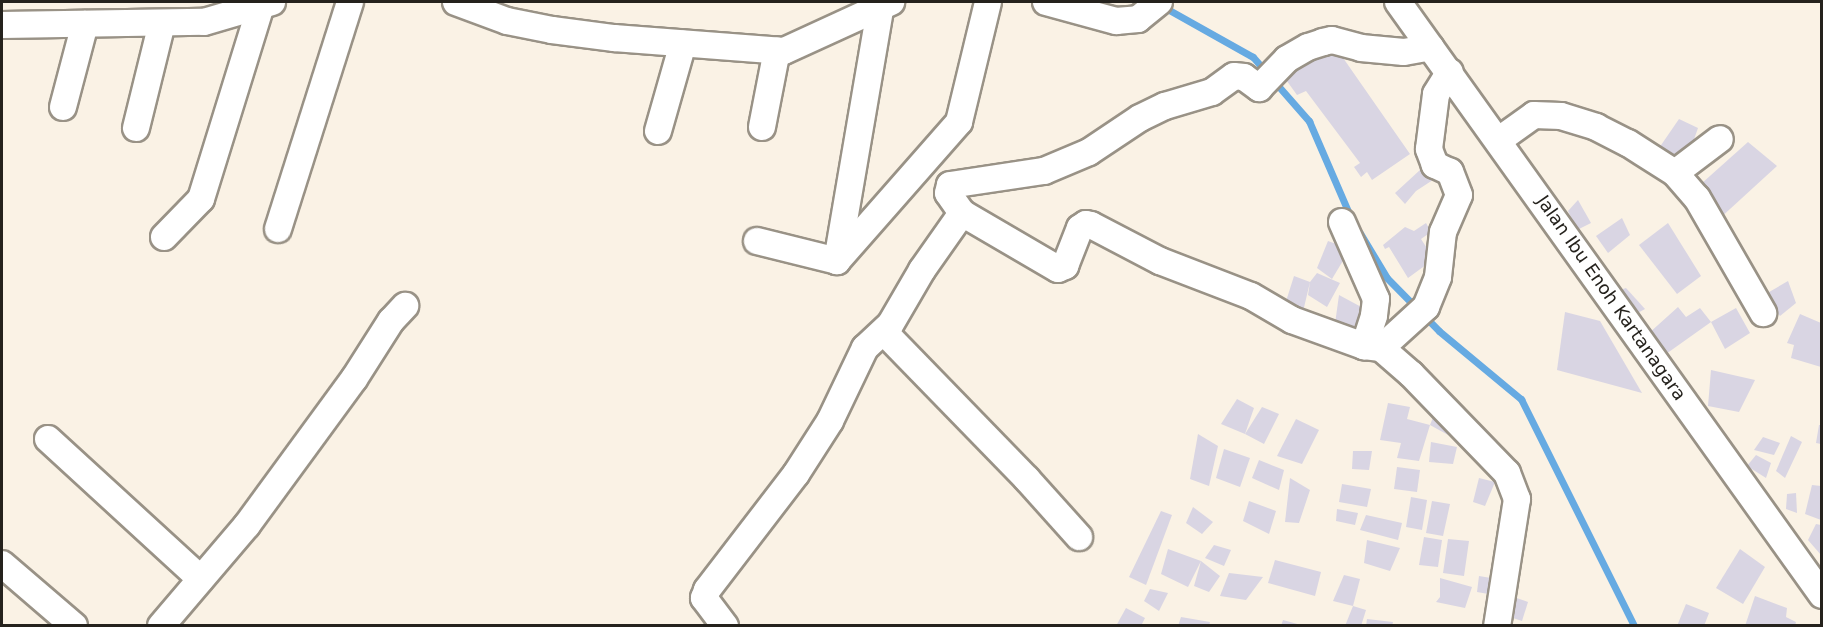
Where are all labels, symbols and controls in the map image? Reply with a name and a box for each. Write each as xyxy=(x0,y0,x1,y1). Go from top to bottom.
street label: Jalan Ibu Enoh Kartanagara xyxy=(1532,191,1690,405)

